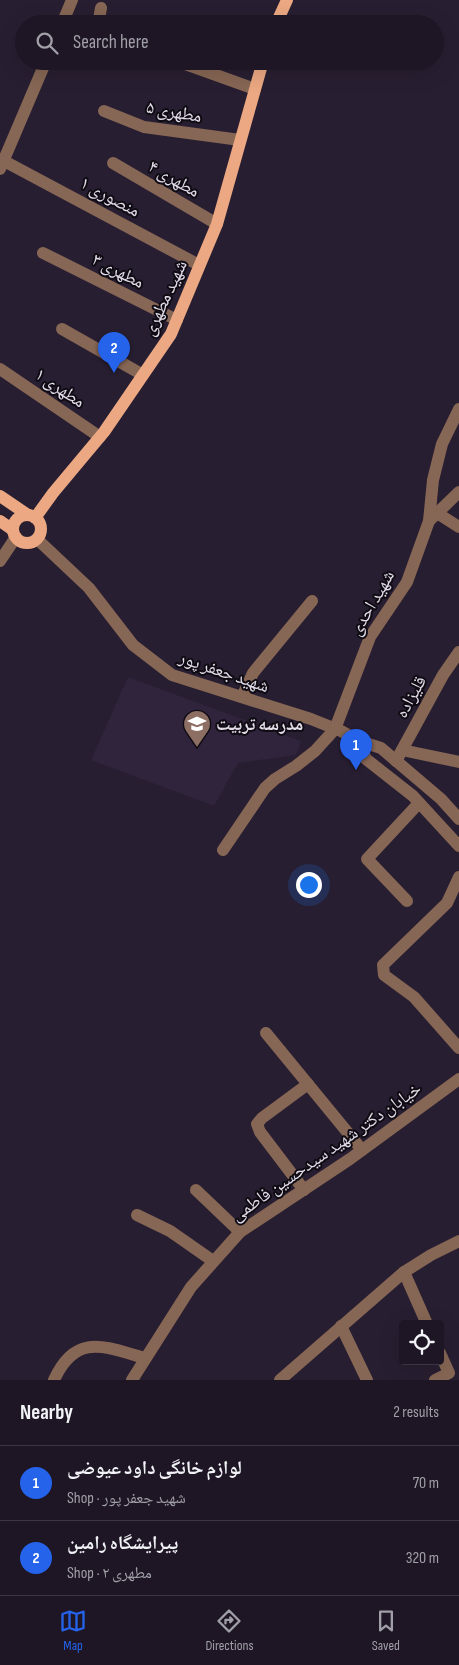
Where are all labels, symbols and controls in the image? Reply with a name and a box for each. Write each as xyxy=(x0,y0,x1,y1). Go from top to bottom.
search box xyxy=(15,15,444,70)
icon: search xyxy=(33,29,61,57)
text: Search here xyxy=(73,31,149,54)
street label: مطهری ۵ xyxy=(145,97,203,127)
street label: مطهری ۴ xyxy=(145,156,203,202)
street label: منصوری ۱ xyxy=(76,172,144,222)
street label: مطهری ۳ xyxy=(88,249,148,293)
street label: شهید مطهری xyxy=(138,257,192,339)
pin: 2 xyxy=(98,332,130,373)
street label: مطهری ۱ xyxy=(31,364,89,412)
street label: شهید احدی xyxy=(345,567,399,639)
street label: شهید جعفر پور xyxy=(175,646,272,697)
street label: قلیزاده xyxy=(391,672,431,722)
school or university icon: مدرسه تربیت xyxy=(182,709,212,748)
place label: مدرسه تربیت xyxy=(216,714,303,735)
pin: 1 xyxy=(340,729,372,770)
your location xyxy=(296,872,322,898)
street label: خیابان دکتر شهید سیدحسین فاطمی xyxy=(227,1078,425,1226)
map controls xyxy=(399,1320,444,1365)
button: locate xyxy=(399,1320,444,1365)
text: Nearby xyxy=(20,1400,73,1425)
text: 2 results xyxy=(393,1403,439,1422)
text: لوازم خانگی داود عیوضی xyxy=(67,1457,242,1480)
text: 1 xyxy=(33,1474,39,1493)
text: 70 m xyxy=(413,1474,439,1493)
text: Shop · شهید جعفر پور xyxy=(67,1489,186,1508)
text: پیرایشگاه ‌رامین xyxy=(67,1532,178,1555)
text: 2 xyxy=(32,1549,40,1568)
text: 320 m xyxy=(406,1549,439,1568)
text: Shop · مطهری ۲ xyxy=(67,1564,152,1583)
tab: Map xyxy=(59,1607,87,1654)
tab: Directions xyxy=(205,1607,254,1654)
tab: Saved xyxy=(372,1607,400,1654)

